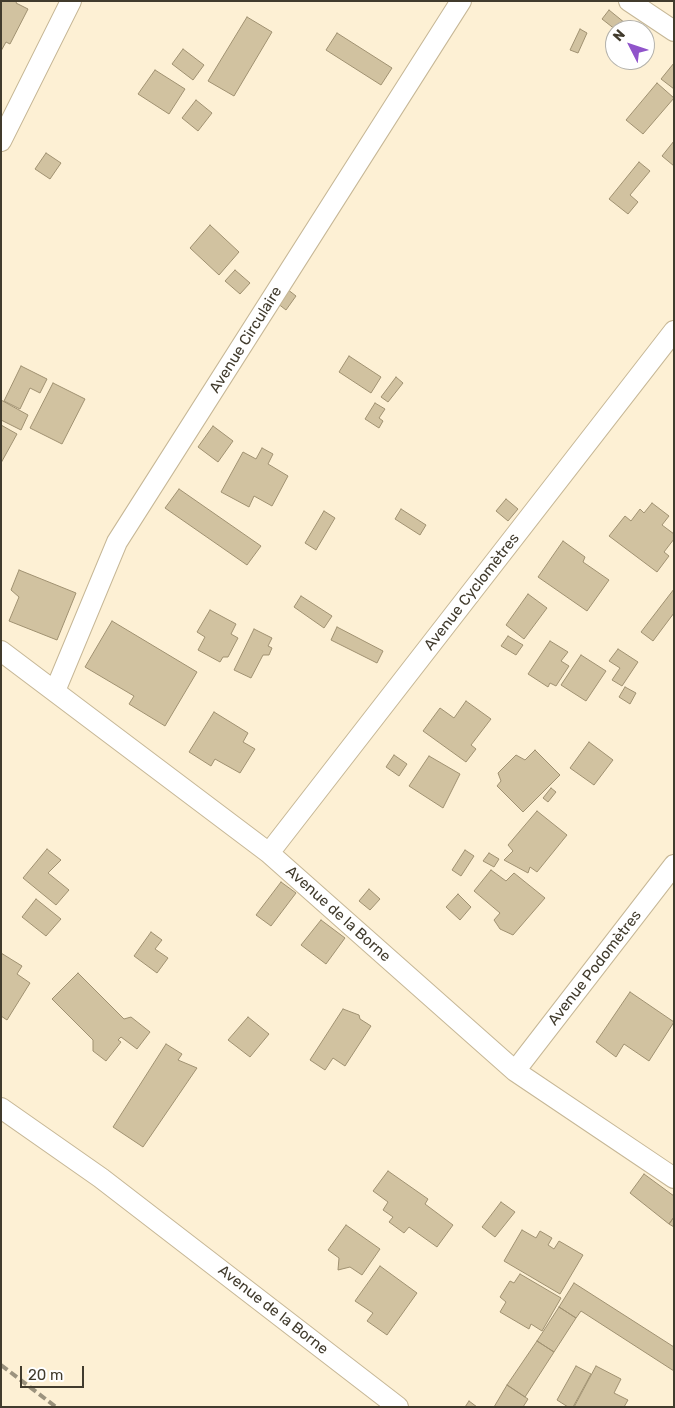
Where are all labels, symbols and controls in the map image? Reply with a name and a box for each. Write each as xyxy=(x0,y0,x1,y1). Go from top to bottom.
north arrow xyxy=(605,20,655,70)
text: N xyxy=(609,26,629,45)
street label: Avenue Circulaire xyxy=(206,283,286,397)
street label: Avenue Cyclomètres xyxy=(421,530,523,654)
street label: Avenue de la Borne xyxy=(282,862,394,966)
street label: Avenue Podomètres xyxy=(544,907,646,1029)
street label: Avenue de la Borne xyxy=(214,1261,332,1359)
scale bar xyxy=(22,1356,86,1388)
text: 20 m xyxy=(28,1366,63,1384)

